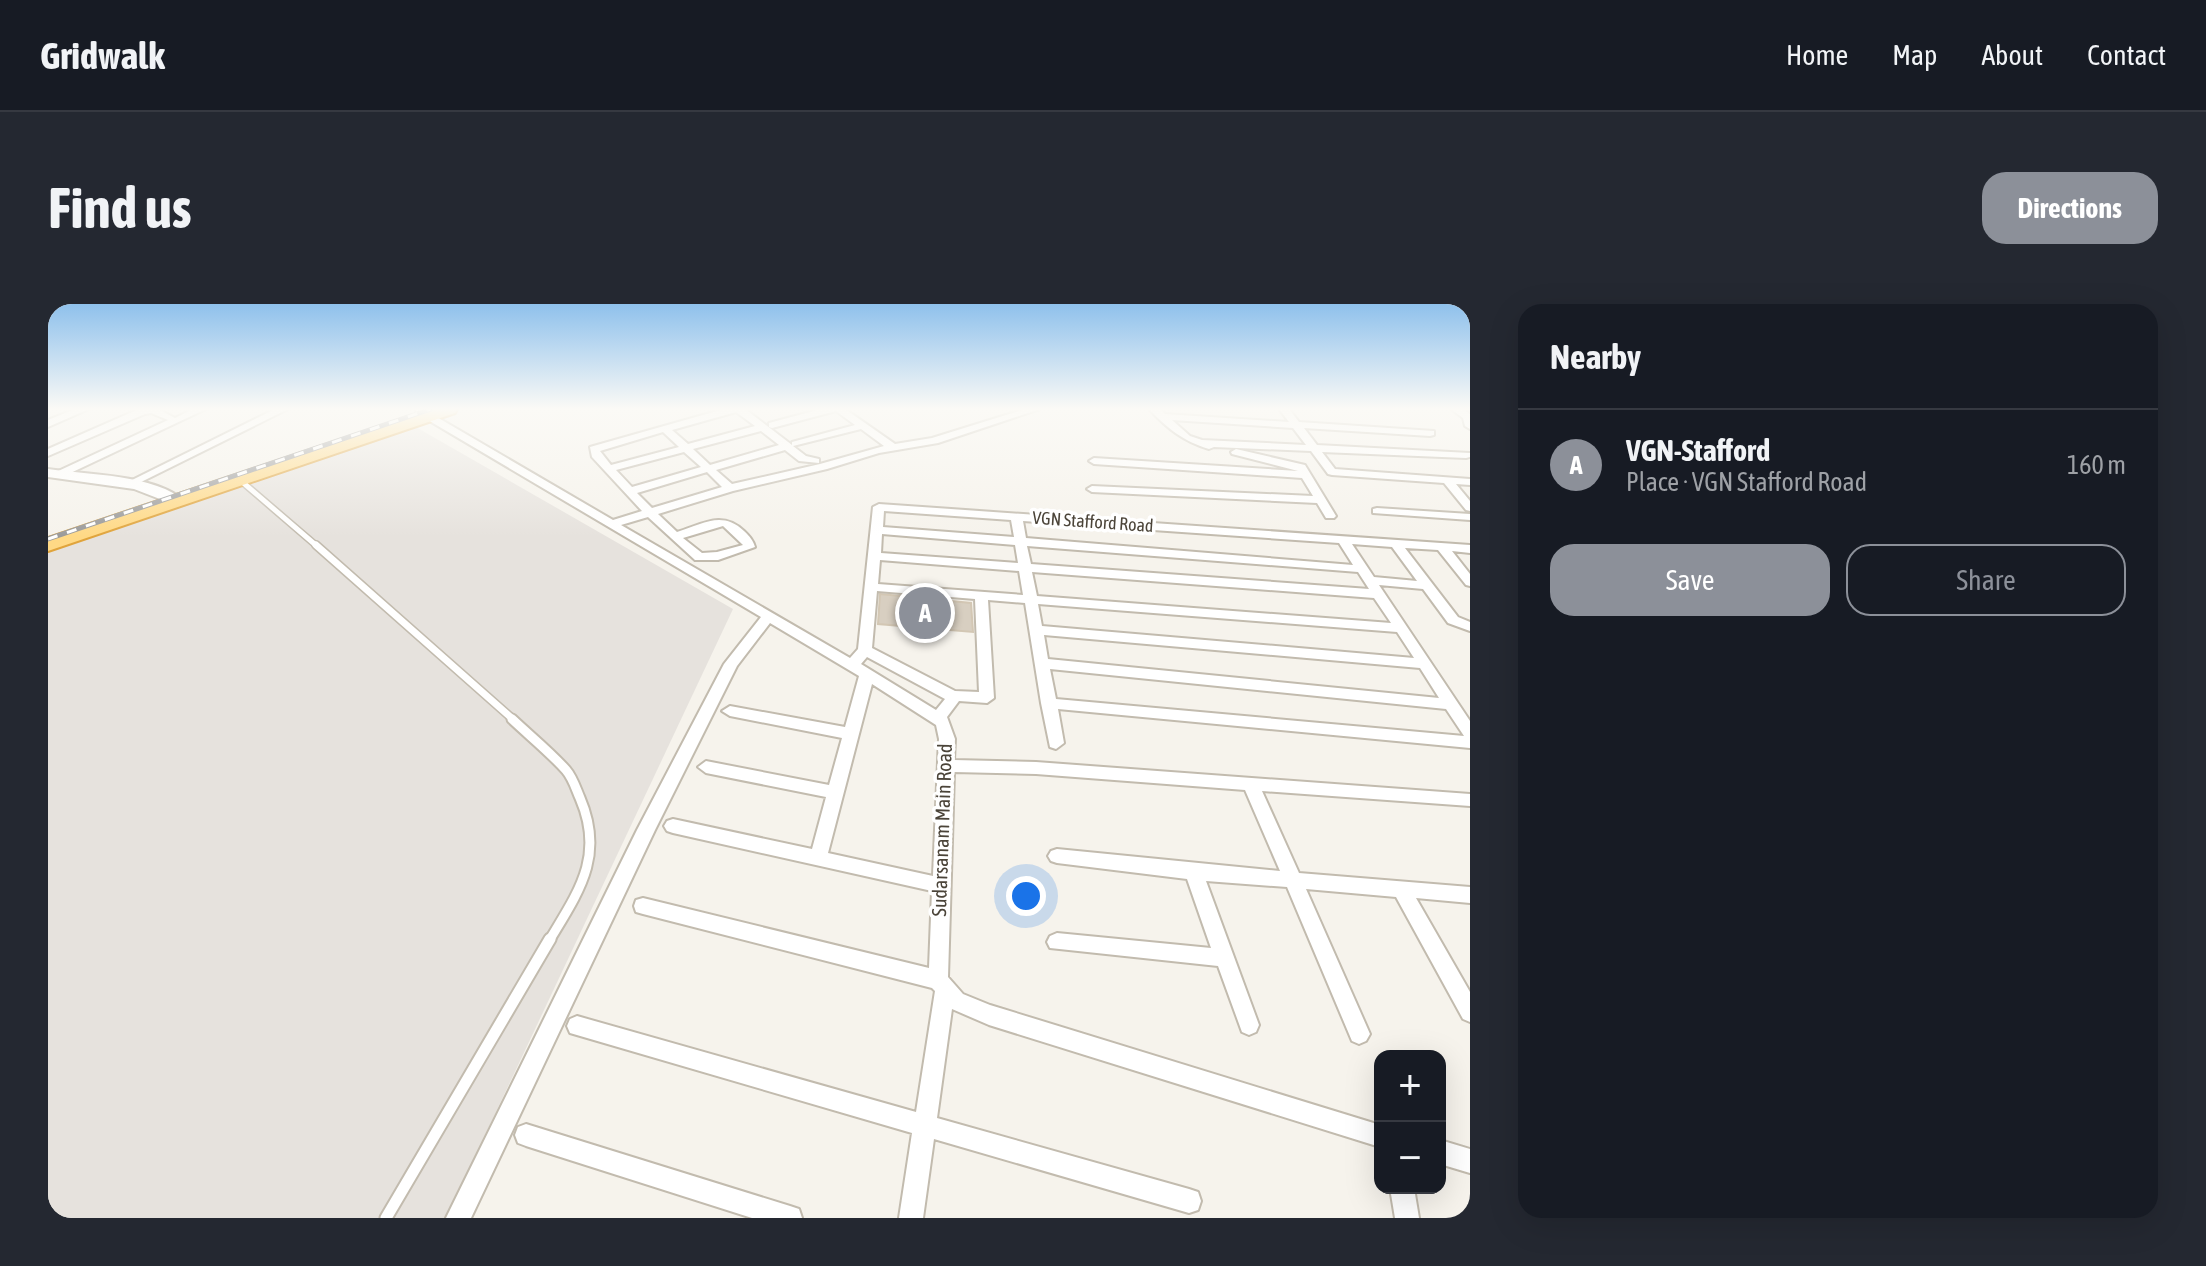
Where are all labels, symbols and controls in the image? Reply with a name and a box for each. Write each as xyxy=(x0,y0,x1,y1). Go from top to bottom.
text: Gridwalk xyxy=(40,34,165,77)
text: Home xyxy=(1786,39,1848,71)
text: Map xyxy=(1892,39,1937,71)
text: About xyxy=(1981,39,2043,71)
text: Contact xyxy=(2087,39,2166,71)
button: Directions xyxy=(1982,172,2158,244)
text: Find us xyxy=(48,176,192,240)
text: Nearby xyxy=(1550,337,1641,376)
text: VGN-Stafford xyxy=(1626,433,1770,467)
text: A xyxy=(1570,450,1582,480)
text: 160 m xyxy=(2067,450,2126,480)
text: Place · VGN Stafford Road xyxy=(1626,467,1867,497)
street label: VGN Stafford Road xyxy=(1032,507,1154,536)
button: Save xyxy=(1550,544,1830,616)
button: Share xyxy=(1846,544,2126,616)
pin: A xyxy=(899,583,951,643)
street label: Sudarsanam Main Road xyxy=(927,743,956,917)
your location xyxy=(1006,876,1046,916)
map controls xyxy=(1374,1050,1446,1194)
button: + xyxy=(1374,1050,1446,1122)
button: − xyxy=(1374,1122,1446,1194)

